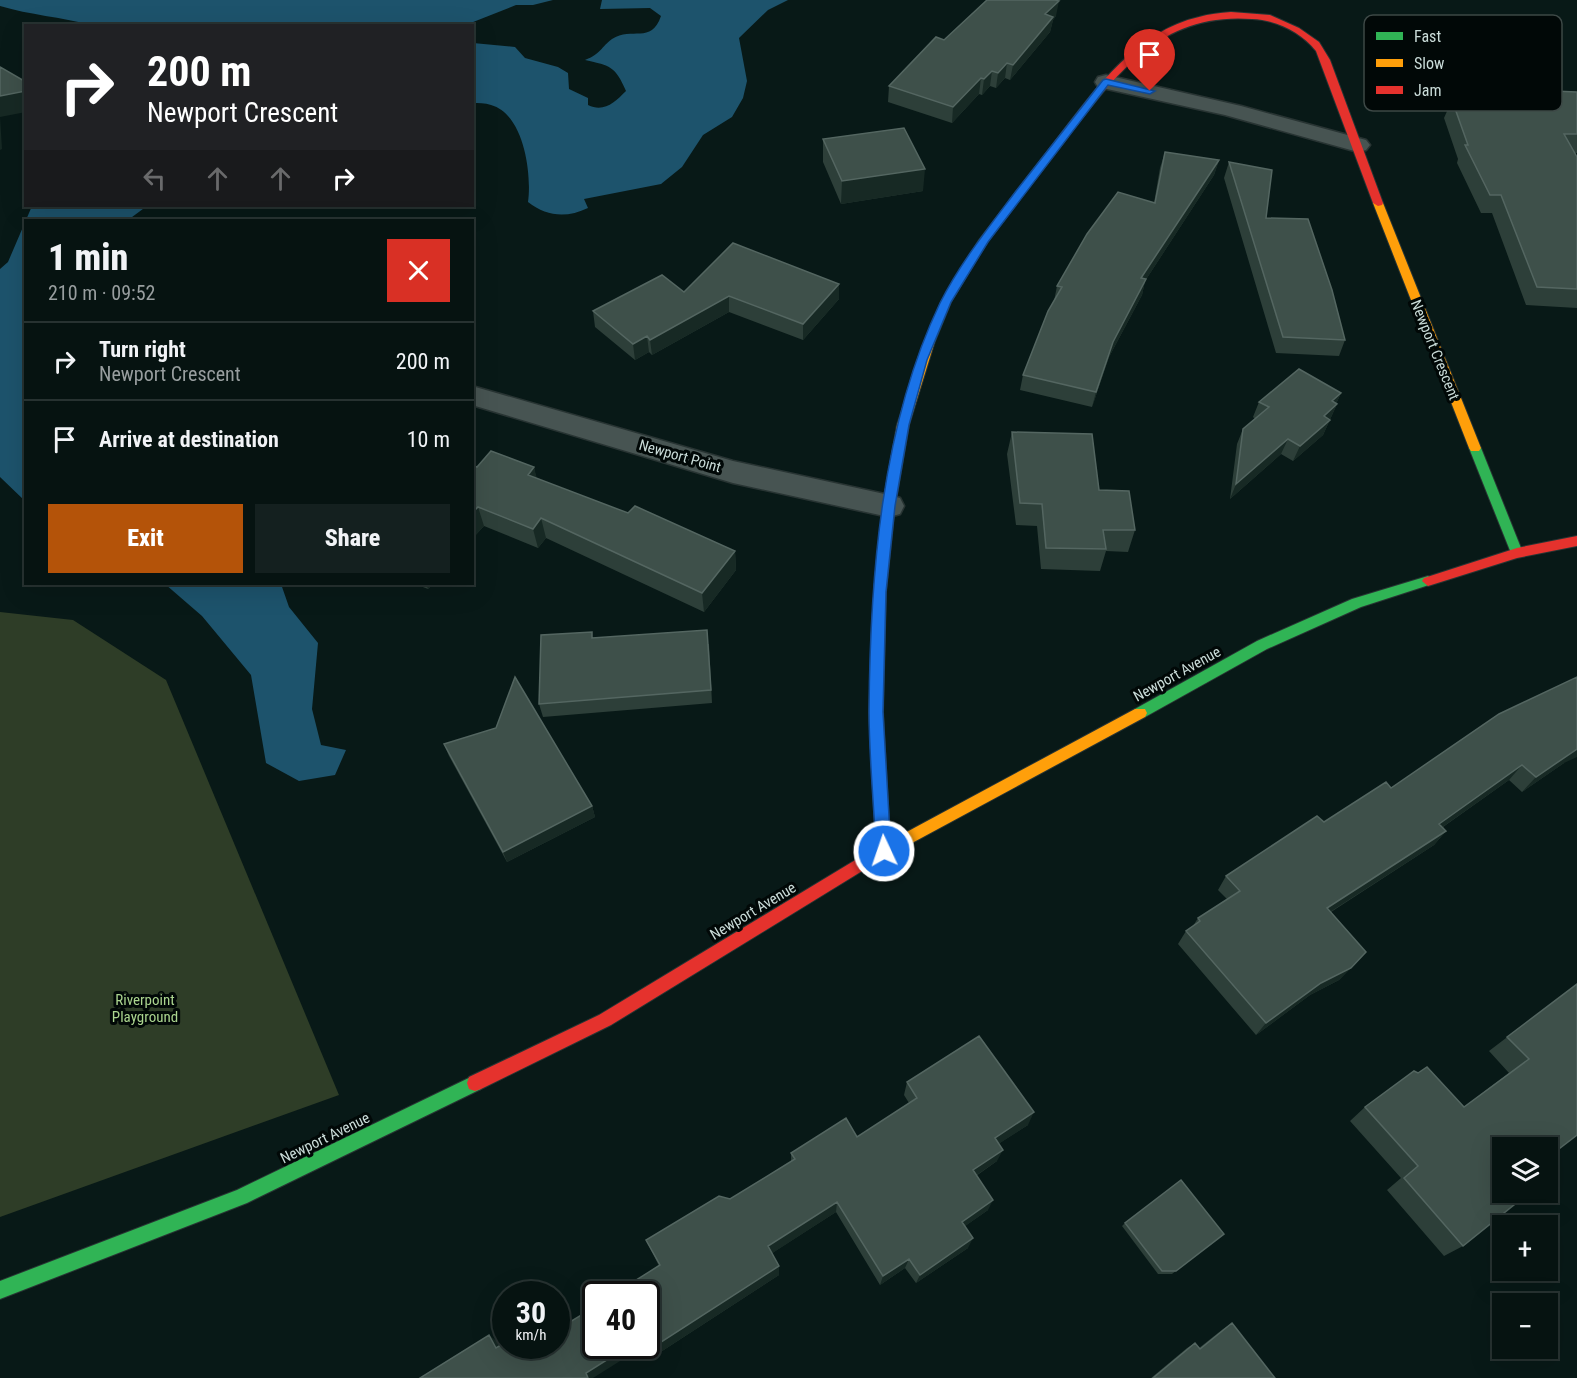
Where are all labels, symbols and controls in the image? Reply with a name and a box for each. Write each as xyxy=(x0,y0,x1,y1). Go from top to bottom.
legend xyxy=(1364,15,1562,111)
text: Fast xyxy=(1414,27,1441,46)
pin xyxy=(1124,29,1175,91)
icon: arrive xyxy=(1133,38,1166,71)
text: 200 m xyxy=(147,47,252,96)
icon: right xyxy=(48,48,126,126)
text: Slow xyxy=(1414,54,1444,73)
text: Jam xyxy=(1414,81,1441,100)
text: Newport Crescent xyxy=(147,97,338,129)
icon: left xyxy=(138,162,171,195)
icon: ahead xyxy=(201,162,234,195)
icon: ahead xyxy=(264,162,297,195)
icon: right xyxy=(327,162,360,195)
text: 1 min xyxy=(48,237,128,279)
button: close xyxy=(387,239,450,302)
text: 210 m · 09:52 xyxy=(48,281,155,305)
street label: Newport Crescent xyxy=(1407,297,1463,403)
text: Turn right xyxy=(99,337,186,362)
icon: right xyxy=(48,345,81,378)
text: 200 m xyxy=(396,349,450,374)
text: Newport Crescent xyxy=(99,362,241,386)
icon: arrive xyxy=(48,423,81,456)
text: Arrive at destination xyxy=(99,427,279,452)
text: 10 m xyxy=(407,427,450,452)
street label: Newport Point xyxy=(637,436,723,476)
button: Exit xyxy=(48,504,243,573)
button: Share xyxy=(255,504,450,573)
street label: Newport Avenue xyxy=(1130,643,1224,705)
position arrow xyxy=(852,819,916,883)
street label: Newport Avenue xyxy=(707,878,799,944)
park label: Riverpoint Playground xyxy=(112,991,178,1026)
street label: Newport Avenue xyxy=(277,1109,373,1167)
map controls xyxy=(1492,1137,1558,1359)
button: layers xyxy=(1492,1137,1558,1203)
button: + xyxy=(1492,1215,1558,1281)
speed limit sign: 40 xyxy=(582,1281,660,1359)
button: − xyxy=(1492,1293,1558,1359)
text: 30 xyxy=(516,1295,546,1330)
text: km/h xyxy=(516,1326,546,1344)

